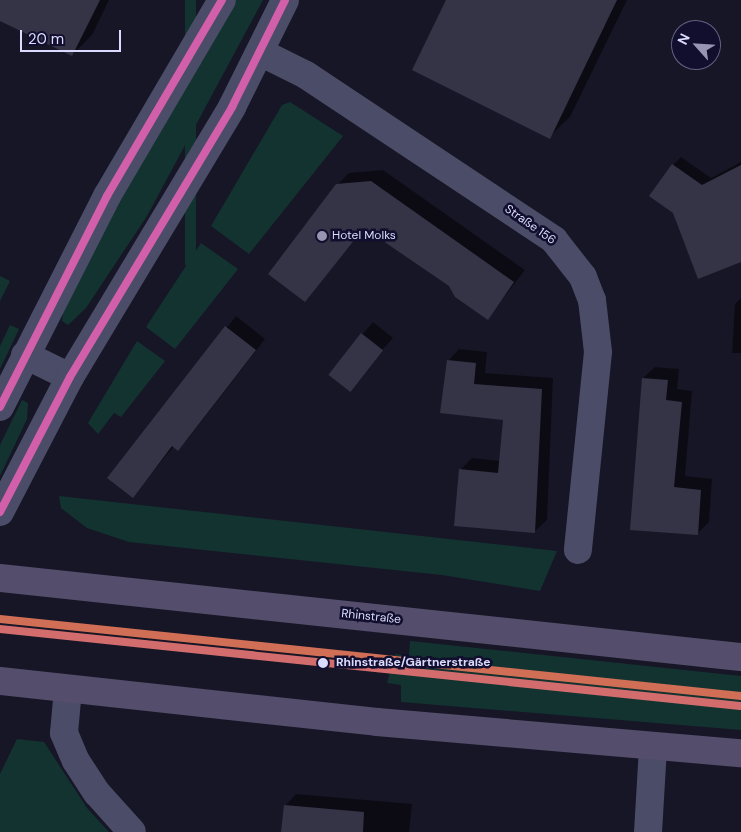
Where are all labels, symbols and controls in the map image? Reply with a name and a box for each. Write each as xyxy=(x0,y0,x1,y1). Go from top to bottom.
scale bar xyxy=(22,20,124,52)
north arrow xyxy=(671,20,721,70)
text: 20 m xyxy=(28,29,64,49)
text: N xyxy=(673,30,694,47)
street label: Straße 156 xyxy=(502,202,558,248)
place label: Hotel Molks xyxy=(332,229,396,243)
marker: Hotel Molks xyxy=(316,230,328,242)
street label: Rhinstraße xyxy=(341,607,401,627)
marker: Rhinstraße/Gärtnerstraße xyxy=(314,654,332,672)
place label: Rhinstraße/Gärtnerstraße xyxy=(336,656,491,670)

